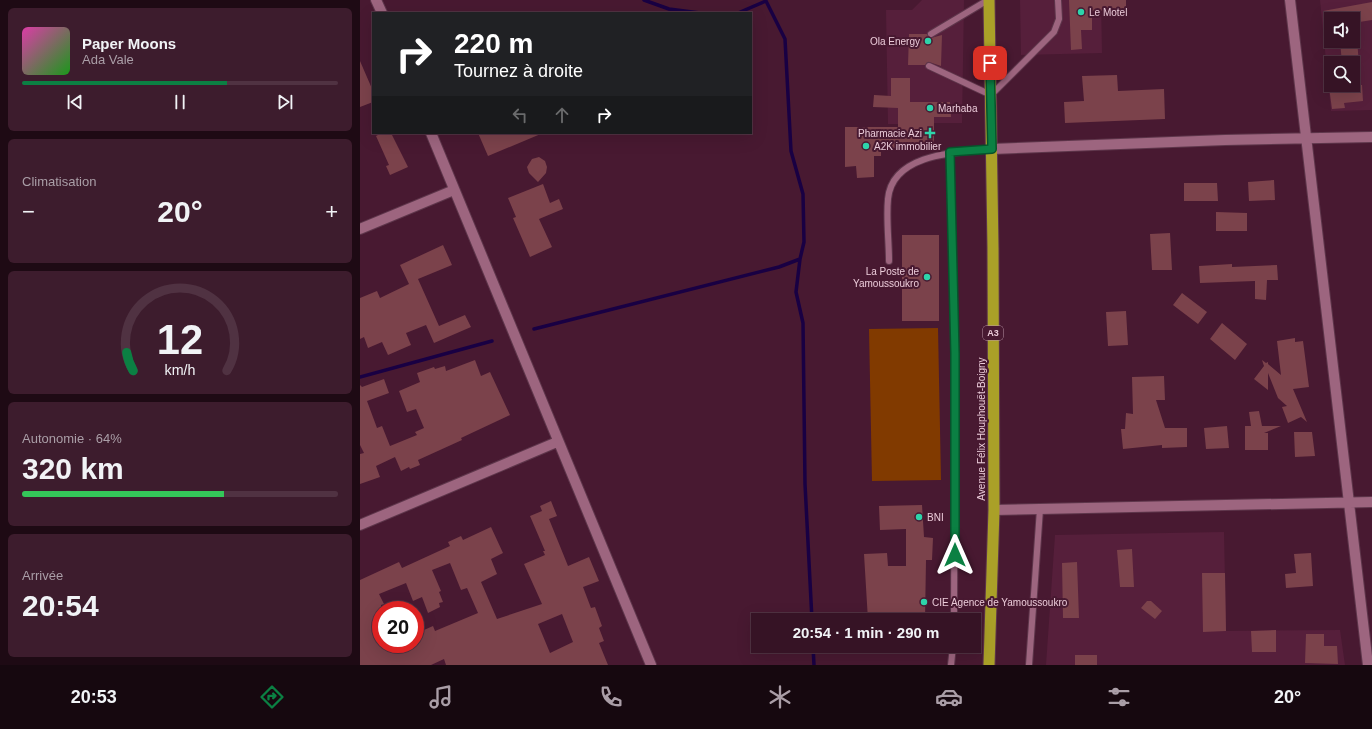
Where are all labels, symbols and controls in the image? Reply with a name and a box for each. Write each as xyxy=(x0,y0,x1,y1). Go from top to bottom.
marker: Le Motel xyxy=(1076,7,1086,17)
place label: Le Motel xyxy=(1089,7,1127,18)
map controls xyxy=(1324,12,1360,92)
button: sound xyxy=(1324,12,1360,48)
icon: right xyxy=(388,28,440,80)
text: 220 m xyxy=(454,28,533,59)
text: Paper Moons xyxy=(82,35,176,52)
place label: Ola Energy xyxy=(870,36,920,47)
marker: Ola Energy xyxy=(923,36,933,46)
pin xyxy=(973,46,1007,80)
text: Ada Vale xyxy=(82,52,134,67)
icon: arrive xyxy=(979,52,1001,74)
button: search xyxy=(1324,56,1360,92)
text: Tournez à droite xyxy=(454,61,583,81)
icon: previous xyxy=(64,91,86,113)
icon: pause xyxy=(169,91,191,113)
icon: next xyxy=(274,91,296,113)
marker: Marhaba xyxy=(925,103,935,113)
place label: Marhaba xyxy=(938,103,978,114)
icon: left xyxy=(509,104,531,126)
icon: ahead xyxy=(551,104,573,126)
icon: right xyxy=(593,104,615,126)
place label: Pharmacie Azi xyxy=(858,128,922,139)
marker: Pharmacie Azi xyxy=(925,128,935,138)
marker: A2K immobilier xyxy=(861,141,871,151)
place label: A2K immobilier xyxy=(874,141,942,152)
text: Climatisation xyxy=(22,174,96,189)
text: 20° xyxy=(157,195,203,228)
text: − xyxy=(22,199,35,224)
text: + xyxy=(325,199,338,224)
place label: La Poste de Yamoussoukro xyxy=(853,266,919,289)
marker: La Poste de Yamoussoukro xyxy=(922,272,932,282)
text: 12 xyxy=(157,315,203,362)
road number: A3 xyxy=(983,326,1003,340)
street label: Avenue Félix Houphouët-Boigny xyxy=(976,357,987,501)
text: km/h xyxy=(165,361,196,377)
text: Autonomie · 64% xyxy=(22,431,122,446)
text: 320 km xyxy=(22,452,124,485)
marker: BNI xyxy=(914,512,924,522)
place label: BNI xyxy=(927,512,944,523)
position arrow xyxy=(934,534,976,576)
text: Arrivée xyxy=(22,568,63,583)
text: 20:54 xyxy=(22,589,99,622)
marker: CIE Agence de Yamoussoukro xyxy=(919,597,929,607)
place label: CIE Agence de Yamoussoukro xyxy=(932,597,1068,608)
speed limit sign: 20 xyxy=(372,601,424,653)
text: 20:54 · 1 min · 290 m xyxy=(793,624,939,641)
icon: directions xyxy=(258,683,286,711)
icon: music xyxy=(427,683,455,711)
icon: phone xyxy=(597,683,625,711)
icon: climate xyxy=(766,683,794,711)
icon: car xyxy=(935,683,963,711)
icon: filters xyxy=(1105,683,1133,711)
text: 20:53 xyxy=(71,687,117,707)
text: 20° xyxy=(1274,687,1301,707)

